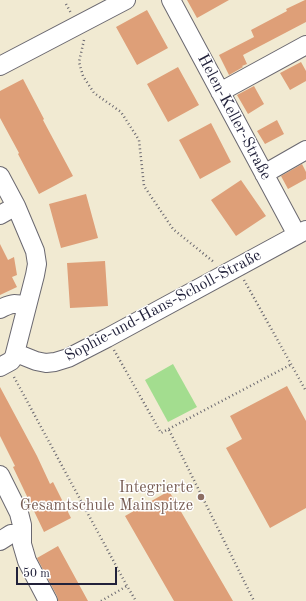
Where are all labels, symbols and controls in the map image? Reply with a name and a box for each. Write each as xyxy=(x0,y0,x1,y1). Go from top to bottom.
street label: Helen-Keller-Straße xyxy=(193,51,275,183)
street label: Sophie-und-Hans-Scholl-Straße xyxy=(61,246,265,366)
place label: Integrierte Gesamtschule Mainspitze xyxy=(20,478,193,516)
marker: Integrierte Gesamtschule Mainspitze xyxy=(196,492,206,502)
scale bar xyxy=(18,559,119,585)
text: 50 m xyxy=(23,568,50,580)

